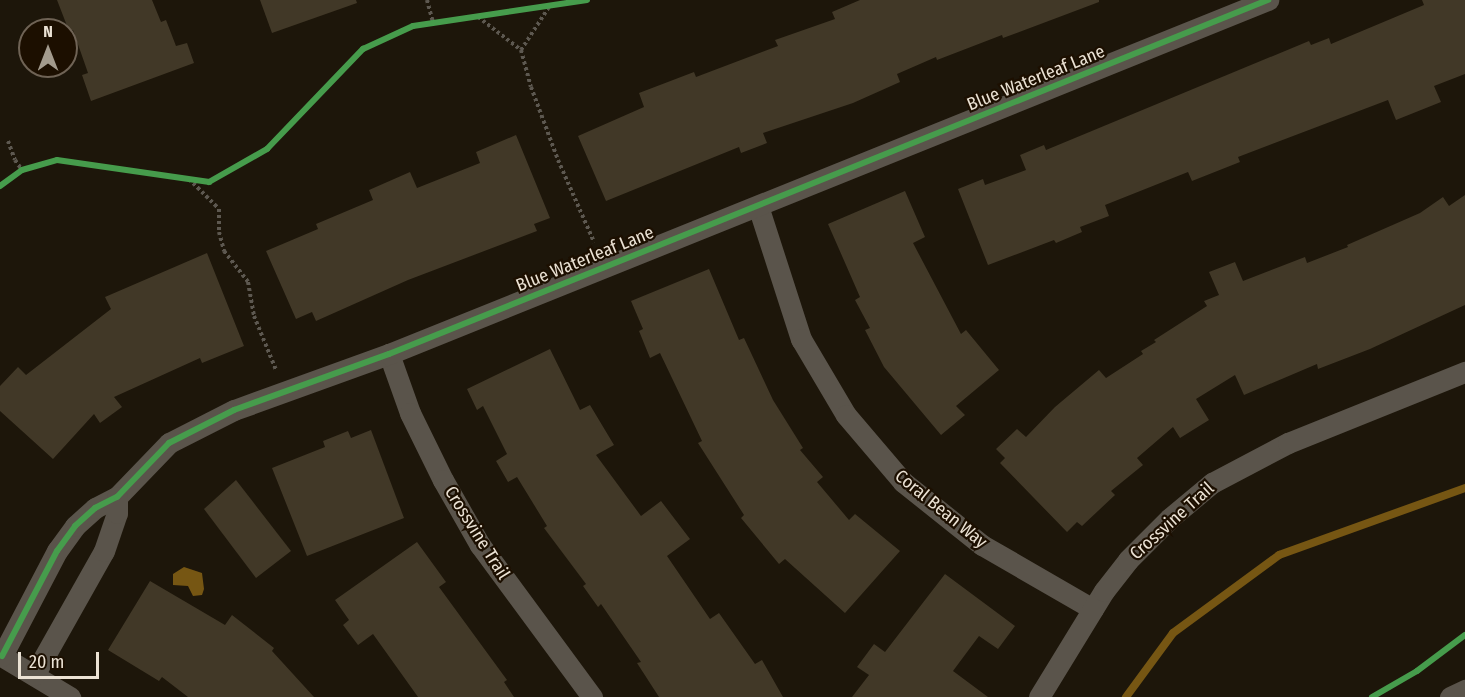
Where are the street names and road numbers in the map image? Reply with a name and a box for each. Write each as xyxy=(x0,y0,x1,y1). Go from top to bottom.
street label: Blue Waterleaf Lane xyxy=(964,41,1108,115)
street label: Blue Waterleaf Lane xyxy=(513,222,657,296)
street label: Coral Bean Way xyxy=(891,465,991,553)
street label: Crossvine Trail xyxy=(1125,478,1219,564)
street label: Crossvine Trail xyxy=(440,482,514,584)

